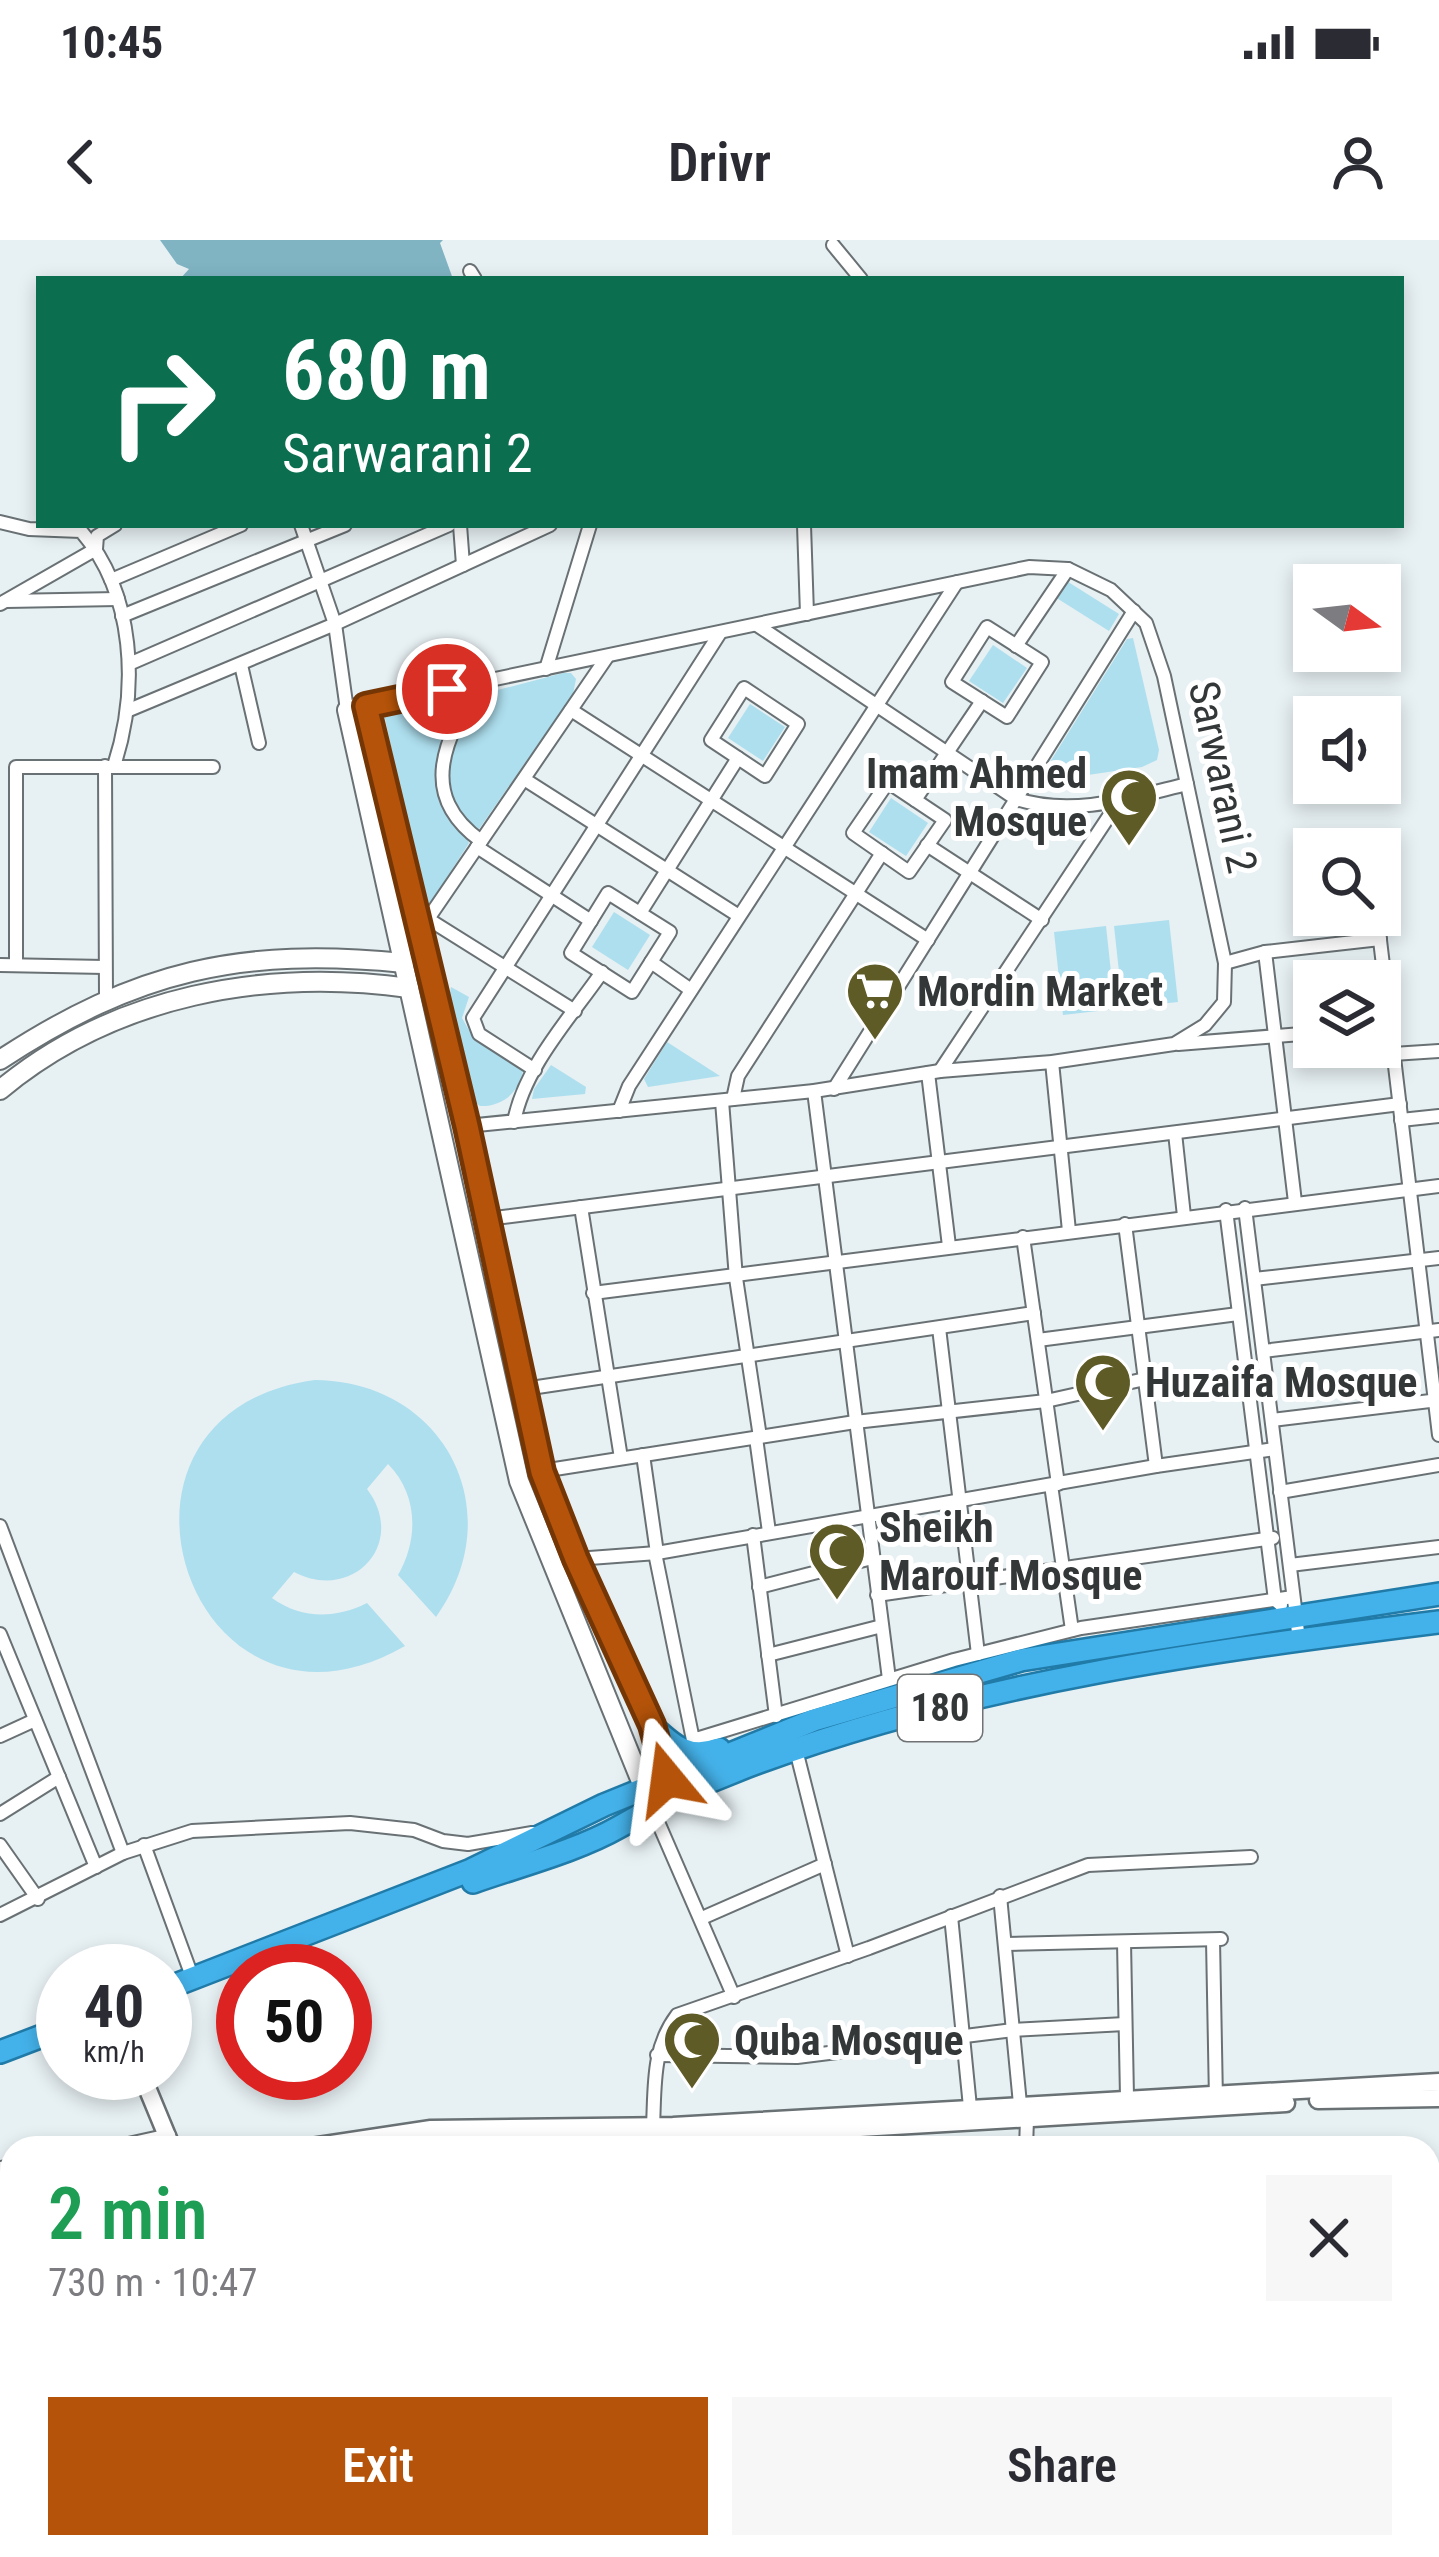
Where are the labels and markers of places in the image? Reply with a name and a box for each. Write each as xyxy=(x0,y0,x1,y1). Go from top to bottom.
pin xyxy=(396,638,498,740)
place label: Imam Ahmed Mosque xyxy=(866,749,1087,846)
mosque icon: Imam Ahmed Mosque xyxy=(1098,766,1160,848)
supermarket icon: Mordin Market xyxy=(844,960,906,1042)
place label: Mordin Market xyxy=(917,967,1163,1016)
mosque icon: Huzaifa Mosque xyxy=(1072,1351,1134,1433)
place label: Huzaifa Mosque xyxy=(1145,1358,1417,1407)
place label: Sheikh Marouf Mosque xyxy=(879,1503,1142,1600)
mosque icon: Sheikh Marouf Mosque xyxy=(806,1520,868,1602)
mosque icon: Quba Mosque xyxy=(661,2009,723,2091)
place label: Quba Mosque xyxy=(734,2016,964,2065)

